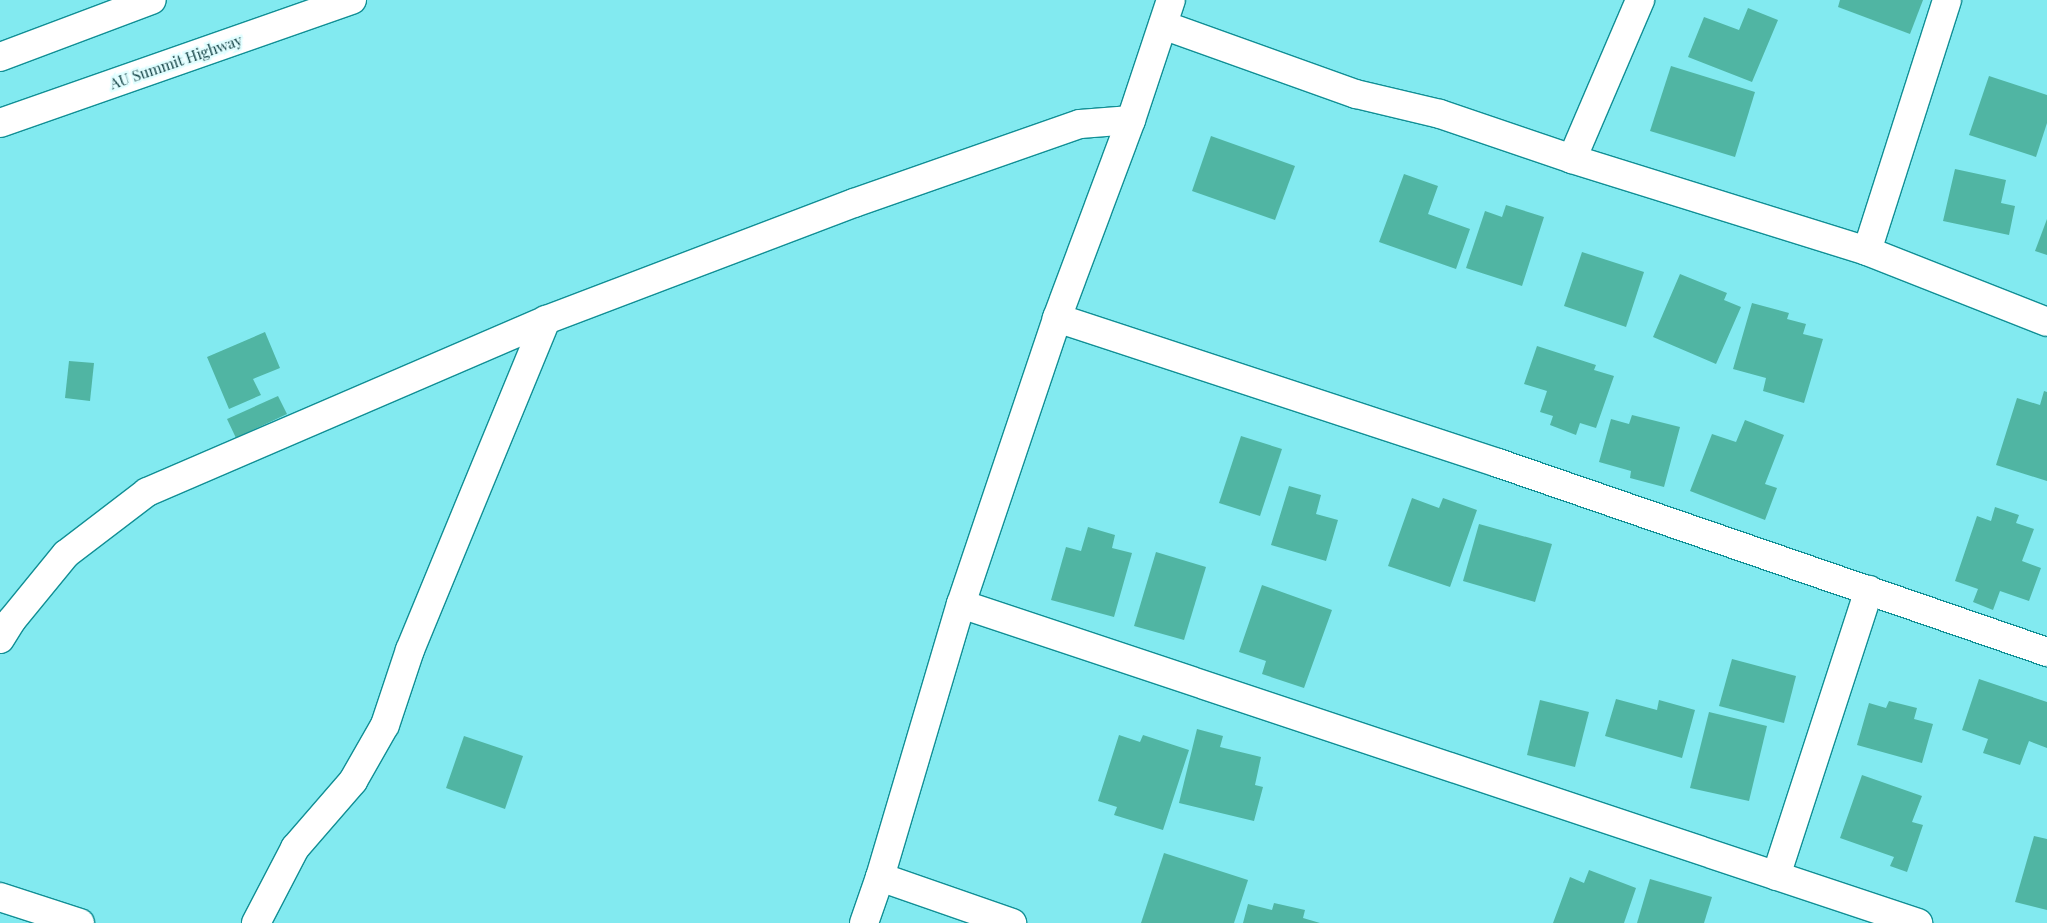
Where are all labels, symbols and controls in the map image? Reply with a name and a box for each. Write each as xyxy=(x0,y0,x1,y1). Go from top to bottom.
street label: AU Summit Highway xyxy=(107,31,245,93)

